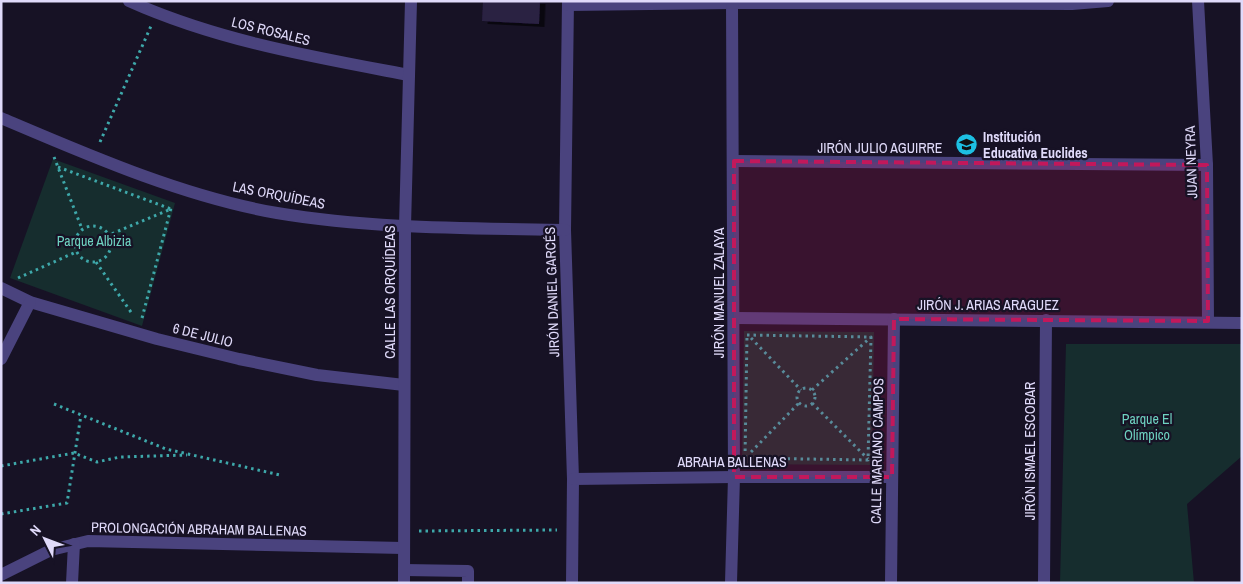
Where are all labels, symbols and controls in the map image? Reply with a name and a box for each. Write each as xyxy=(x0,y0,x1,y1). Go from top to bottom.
street label: LOS ROSALES xyxy=(230,13,313,50)
street label: JUAN NEYRA xyxy=(1181,125,1201,199)
place label: Institución Educativa Euclides xyxy=(983,128,1088,162)
school or university icon: Institución Educativa Euclides xyxy=(955,133,979,157)
street label: JIRÓN JULIO AGUIRRE xyxy=(817,139,943,157)
street label: LAS ORQUÍDEAS xyxy=(231,177,327,213)
street label: CALLE LAS ORQUÍDEAS xyxy=(381,225,399,359)
street label: JIRÓN DANIEL GARCÉS xyxy=(541,226,563,357)
street label: JIRÓN MANUEL ZALAYA xyxy=(710,227,728,358)
park label: Parque Albizia xyxy=(57,232,132,250)
street label: JIRÓN J. ARIAS ARAGUEZ xyxy=(917,296,1059,314)
street label: 6 DE JULIO xyxy=(171,319,235,351)
street label: CALLE MARIANO CAMPOS xyxy=(867,377,887,524)
street label: JIRÓN ISMAEL ESCOBAR xyxy=(1021,382,1039,520)
park label: Parque El Olímpico xyxy=(1122,410,1172,444)
street label: ABRAHA BALLENAS xyxy=(676,453,787,471)
north arrow xyxy=(20,514,70,564)
street label: PROLONGACIÓN ABRAHAM BALLENAS xyxy=(91,518,307,540)
text: N xyxy=(26,521,45,539)

